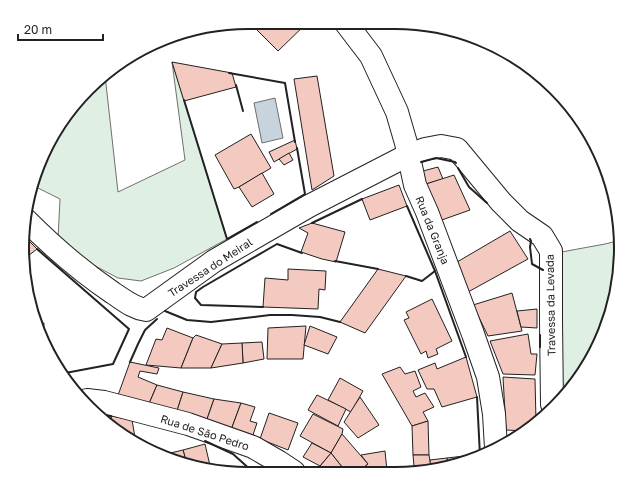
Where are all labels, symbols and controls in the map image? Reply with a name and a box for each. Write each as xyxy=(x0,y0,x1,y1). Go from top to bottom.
scale bar xyxy=(18,16,103,42)
text: 20 m xyxy=(24,22,52,37)
street label: Rua da Granja xyxy=(413,194,453,266)
street label: Travessa do Meiral xyxy=(165,235,255,299)
street label: Travessa da Levada xyxy=(543,254,557,356)
street label: Rua de São Pedro xyxy=(159,412,251,453)

